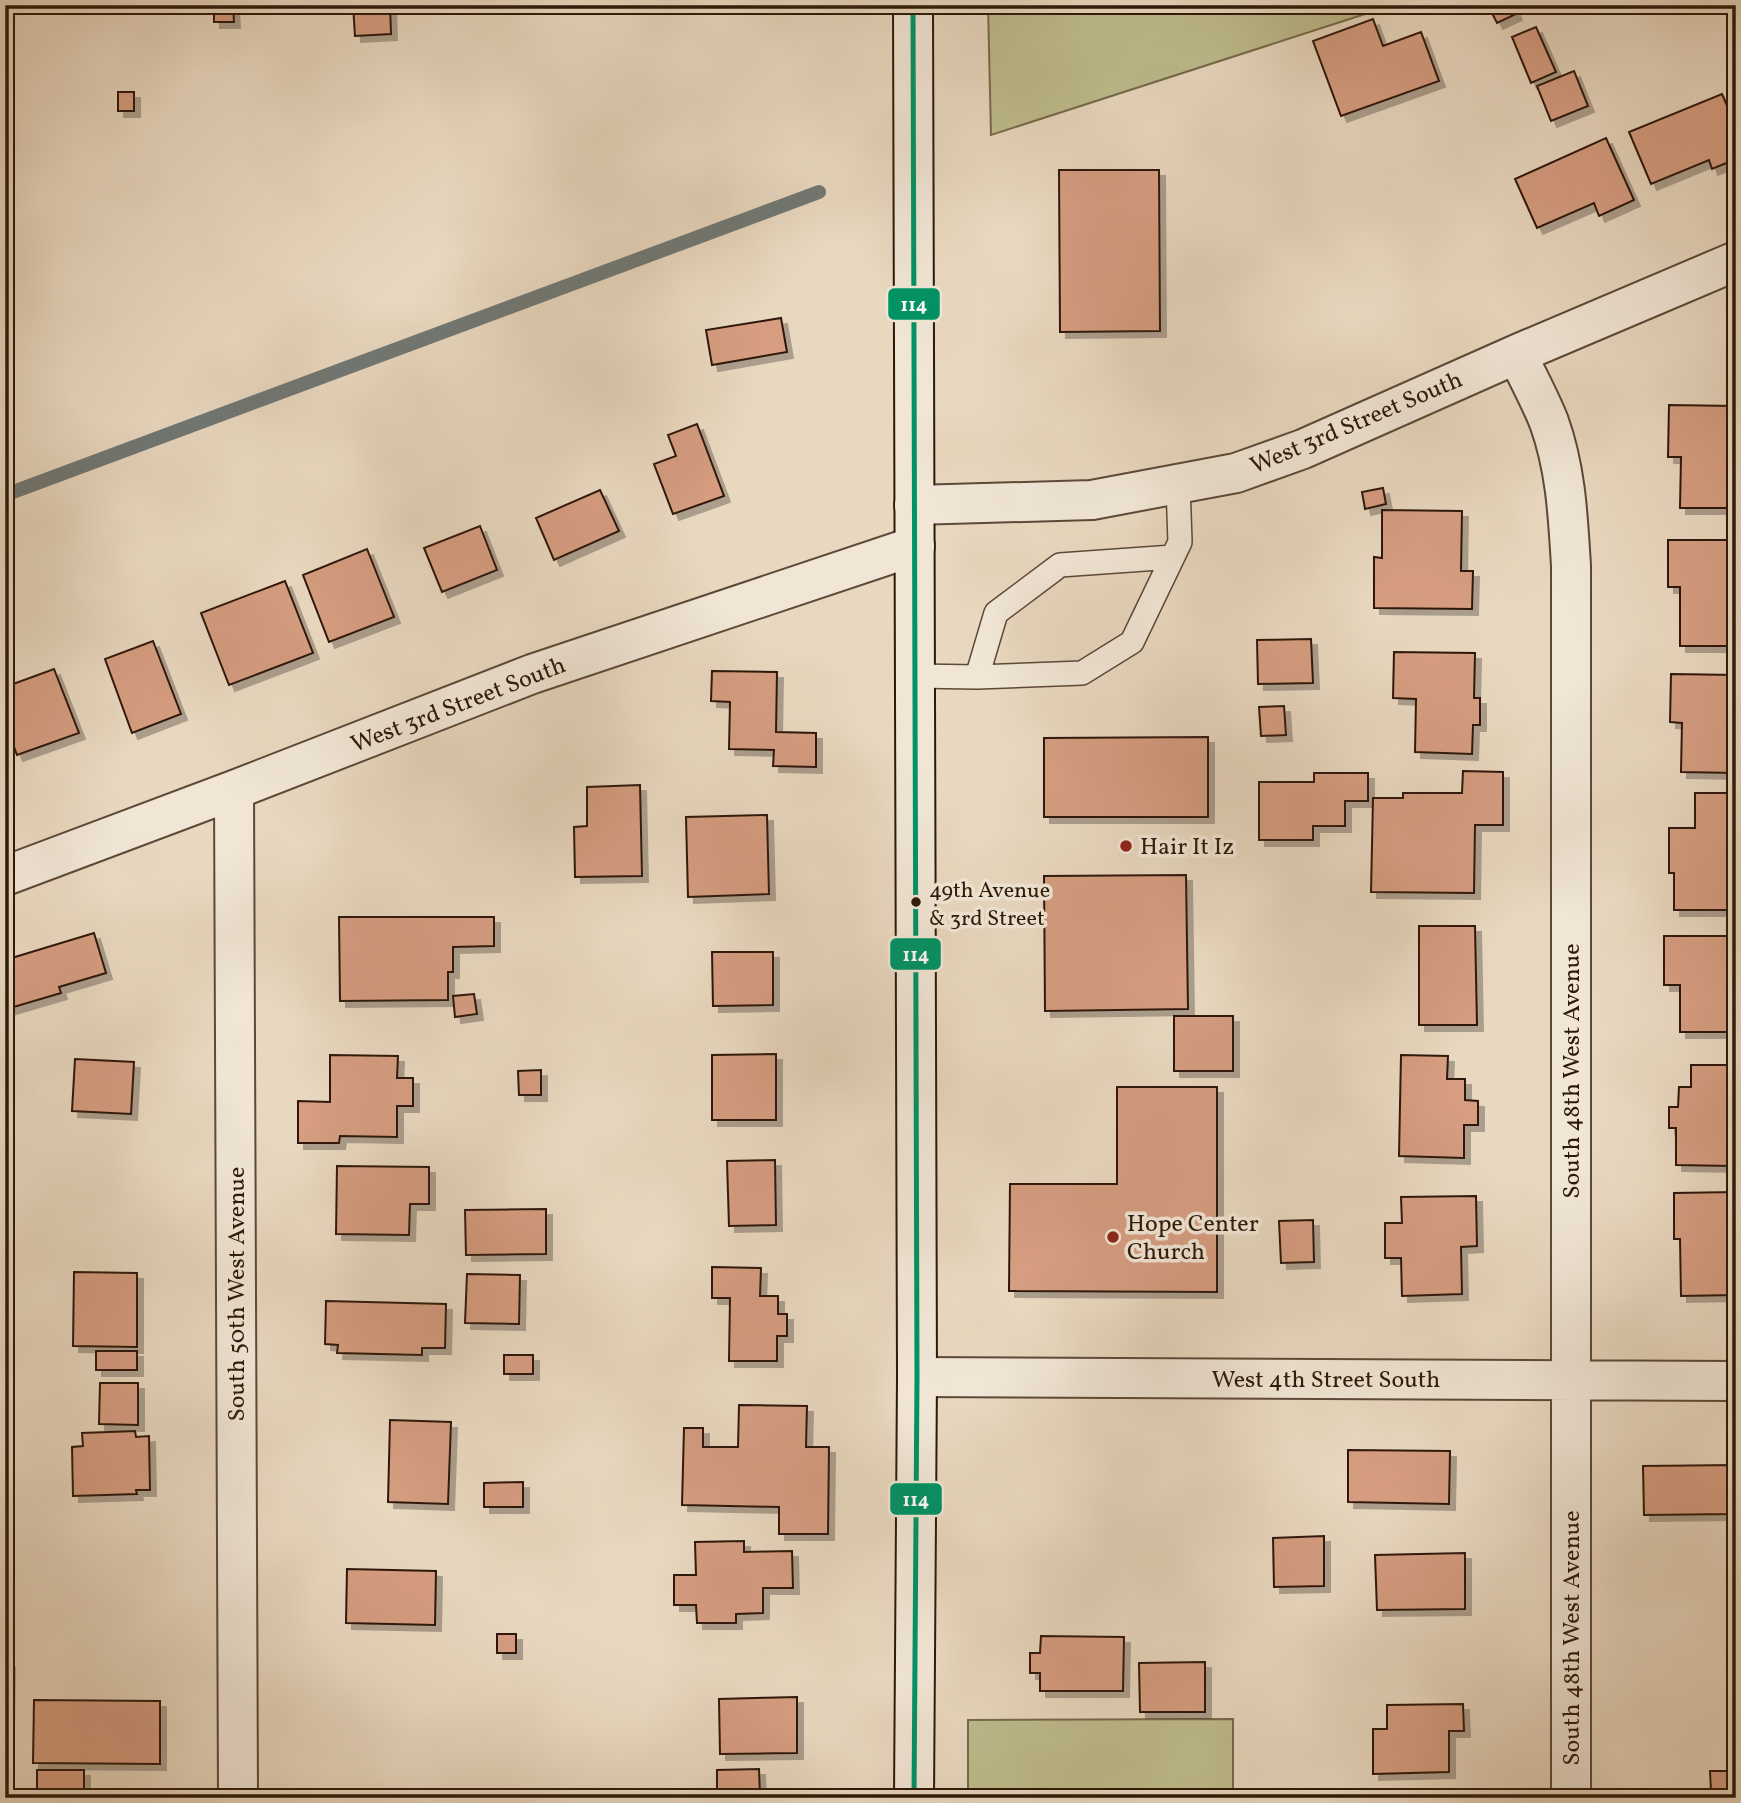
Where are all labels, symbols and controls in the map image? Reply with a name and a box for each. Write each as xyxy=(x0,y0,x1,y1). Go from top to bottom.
line badge: 114 xyxy=(887,287,941,321)
text: 114 xyxy=(901,293,927,319)
street label: West 3rd Street South xyxy=(1245,364,1468,484)
street label: West 3rd Street South xyxy=(346,649,571,763)
place label: Hair It Iz xyxy=(1140,831,1234,865)
marker: Hair It Iz xyxy=(1118,838,1134,854)
place label: 49th Avenue & 3rd Street xyxy=(929,876,1050,935)
marker: 49th Avenue & 3rd Street xyxy=(909,895,923,909)
line badge: 114 xyxy=(889,937,942,971)
text: 114 xyxy=(903,943,929,969)
street label: South 48th West Avenue xyxy=(1556,943,1590,1199)
street label: South 50th West Avenue xyxy=(221,1167,255,1421)
place label: Hope Center Church xyxy=(1127,1208,1259,1270)
marker: Hope Center Church xyxy=(1105,1229,1121,1245)
street label: West 4th Street South xyxy=(1212,1364,1440,1398)
line badge: 114 xyxy=(889,1482,943,1516)
text: 114 xyxy=(903,1488,929,1514)
street label: South 48th West Avenue xyxy=(1556,1510,1590,1766)

